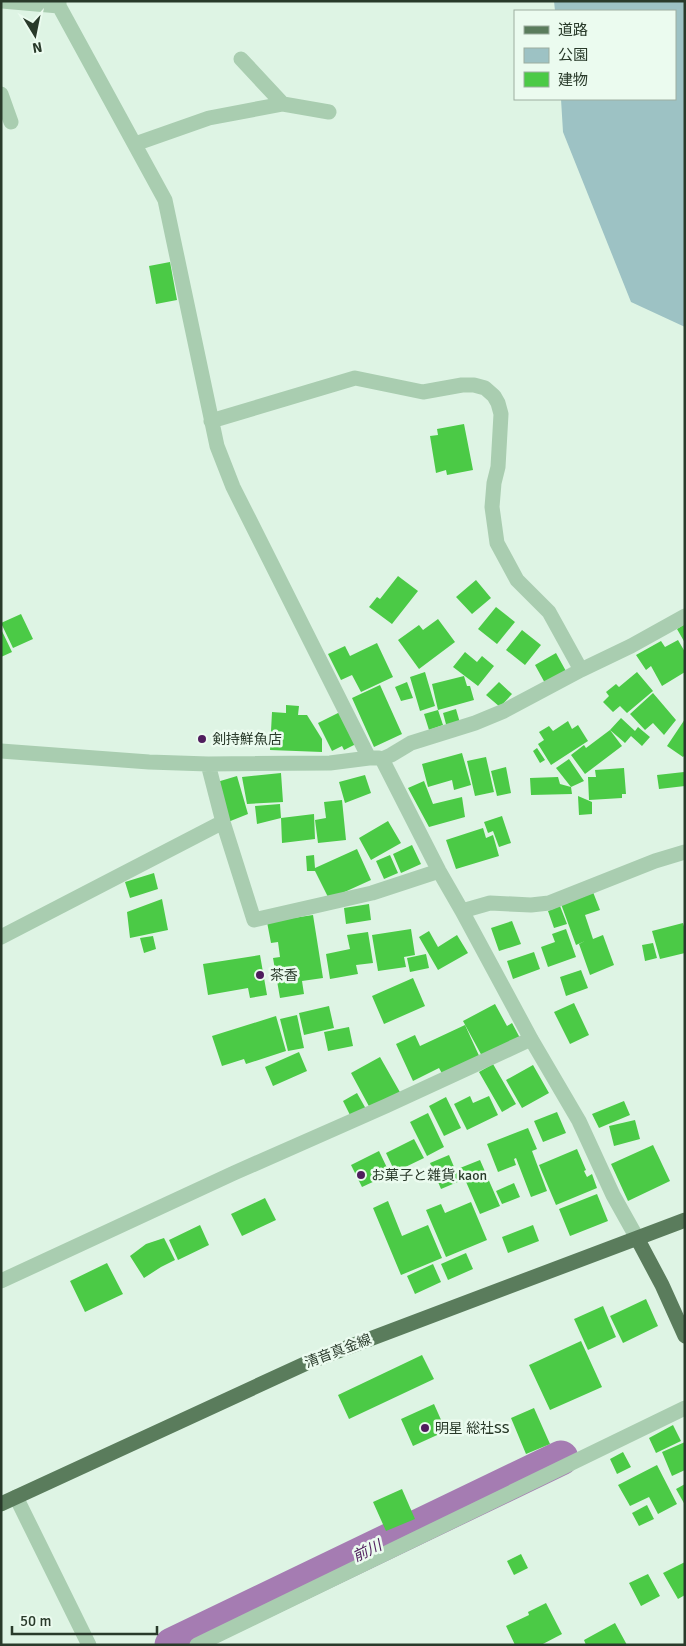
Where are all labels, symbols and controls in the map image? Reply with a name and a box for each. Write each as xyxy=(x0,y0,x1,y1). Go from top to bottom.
north arrow xyxy=(10,10,60,60)
legend xyxy=(514,10,676,100)
text: 道路 xyxy=(558,21,588,39)
text: N xyxy=(31,38,43,57)
text: 公園 xyxy=(558,46,588,64)
text: 建物 xyxy=(558,71,588,89)
place label: 剣持鮮魚店 xyxy=(212,731,282,748)
marker: 剣持鮮魚店 xyxy=(196,733,208,745)
place label: 茶香 xyxy=(270,967,298,984)
marker: 茶香 xyxy=(254,969,266,981)
place label: お菓子と雑貨 kaon xyxy=(371,1167,487,1184)
marker: お菓子と雑貨 kaon xyxy=(355,1169,367,1181)
street label: 清音真金線 xyxy=(302,1331,374,1371)
place label: 明星 総社SS xyxy=(435,1420,510,1437)
marker: 明星 総社SS xyxy=(419,1422,431,1434)
water label: 前川 xyxy=(350,1535,386,1566)
scale bar xyxy=(12,1604,158,1636)
text: 50 m xyxy=(20,1612,51,1630)

